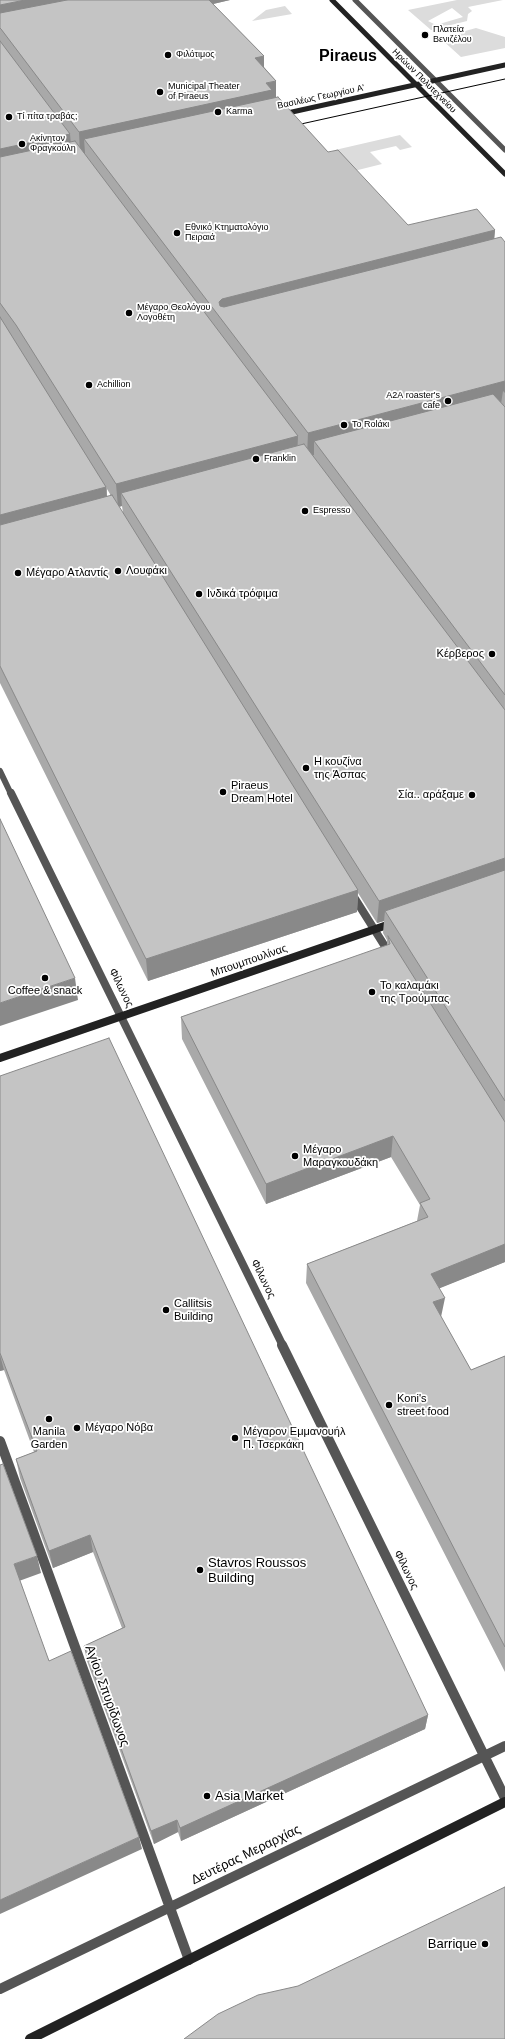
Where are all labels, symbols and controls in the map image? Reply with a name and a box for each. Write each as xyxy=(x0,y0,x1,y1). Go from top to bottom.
place label: Πλατεία Βενιζέλου xyxy=(433,25,472,46)
marker: Πλατεία Βενιζέλου xyxy=(420,30,430,40)
district label: Piraeus xyxy=(319,47,377,67)
street label: Ηρώων Πολυτεχνείου xyxy=(390,47,458,115)
marker: Φιλότιμος xyxy=(163,50,173,60)
place label: Φιλότιμος xyxy=(176,50,215,60)
place label: Municipal Theater of Piraeus xyxy=(168,82,240,103)
street label: Βασιλέως Γεωργίου Α' xyxy=(276,82,366,112)
marker: Municipal Theater of Piraeus xyxy=(155,87,165,97)
marker: Karma xyxy=(213,107,223,117)
place label: Karma xyxy=(226,107,253,117)
marker: Τί πίτα τραβάς; xyxy=(4,112,14,122)
place label: Τί πίτα τραβάς; xyxy=(17,112,77,122)
place label: Ακίνητον Φραγκούλη xyxy=(30,134,76,155)
marker: Ακίνητον Φραγκούλη xyxy=(17,139,27,149)
place label: Εθνικό Κτηματολόγιο Πειραιά xyxy=(185,223,268,244)
marker: Εθνικό Κτηματολόγιο Πειραιά xyxy=(172,228,182,238)
place label: Μέγαρο Θεολόγου Λογοθέτη xyxy=(137,303,210,324)
marker: Μέγαρο Θεολόγου Λογοθέτη xyxy=(124,308,134,318)
marker: Achillion xyxy=(84,380,94,390)
place label: Achillion xyxy=(97,380,131,390)
place label: A2A roaster's cafe xyxy=(386,391,440,412)
marker: A2A roaster's cafe xyxy=(443,396,453,406)
marker: Το Rolάκι xyxy=(339,420,349,430)
place label: Το Rolάκι xyxy=(352,420,389,430)
marker: Franklin xyxy=(251,454,261,464)
place label: Franklin xyxy=(264,454,296,464)
marker: Espresso xyxy=(300,506,310,516)
place label: Espresso xyxy=(313,506,351,516)
place label: Λουφάκι xyxy=(126,564,167,578)
place label: Μέγαρο Ατλαντίς xyxy=(26,566,108,580)
marker: Λουφάκι xyxy=(113,566,123,576)
marker: Μέγαρο Ατλαντίς xyxy=(13,568,23,578)
place label: Ινδικά τρόφιμα xyxy=(207,587,278,601)
marker: Ινδικά τρόφιμα xyxy=(194,589,204,599)
place label: Κέρβερος xyxy=(437,647,484,661)
marker: Κέρβερος xyxy=(487,649,497,659)
place label: Η κουζίνα της Άσπας xyxy=(314,755,366,781)
marker: Η κουζίνα της Άσπας xyxy=(301,763,311,773)
place label: Piraeus Dream Hotel xyxy=(231,779,293,805)
marker: Piraeus Dream Hotel xyxy=(218,787,228,797)
place label: Σία.. αράξαμε xyxy=(398,788,464,802)
marker: Σία.. αράξαμε xyxy=(467,790,477,800)
street label: Μπουμπουλίνας xyxy=(209,942,289,980)
street label: Φίλωνος xyxy=(106,966,136,1010)
marker: Coffee & snack xyxy=(40,973,50,983)
place label: Το καλαμάκι της Τρούμπας xyxy=(380,979,449,1005)
place label: Coffee & snack xyxy=(8,984,82,998)
marker: Το καλαμάκι της Τρούμπας xyxy=(367,987,377,997)
place label: Μέγαρο Μαραγκουδάκη xyxy=(303,1143,378,1169)
marker: Μέγαρο Μαραγκουδάκη xyxy=(290,1151,300,1161)
street label: Φίλωνος xyxy=(248,1257,278,1301)
place label: Callitsis Building xyxy=(174,1297,213,1323)
marker: Callitsis Building xyxy=(161,1305,171,1315)
place label: Koni's street food xyxy=(397,1392,449,1418)
marker: Koni's street food xyxy=(384,1400,394,1410)
marker: Manila Garden xyxy=(44,1414,54,1424)
place label: Μέγαρο Νόβα xyxy=(85,1421,153,1435)
marker: Μέγαρο Νόβα xyxy=(72,1423,82,1433)
place label: Manila Garden xyxy=(31,1425,67,1451)
place label: Μέγαρον Εμμανουήλ Π. Τσερκάκη xyxy=(243,1425,345,1451)
marker: Μέγαρον Εμμανουήλ Π. Τσερκάκη xyxy=(230,1433,240,1443)
street label: Φίλωνος xyxy=(391,1548,421,1592)
place label: Stavros Roussos Building xyxy=(208,1555,306,1586)
marker: Stavros Roussos Building xyxy=(195,1565,205,1575)
street label: Αγίου Σπυρίδωνος xyxy=(81,1643,133,1749)
place label: Asia Market xyxy=(215,1788,284,1804)
marker: Asia Market xyxy=(202,1791,212,1801)
street label: Δευτέρας Μεραρχίας xyxy=(189,1822,303,1888)
place label: Barrique xyxy=(428,1936,477,1952)
marker: Barrique xyxy=(480,1939,490,1949)

